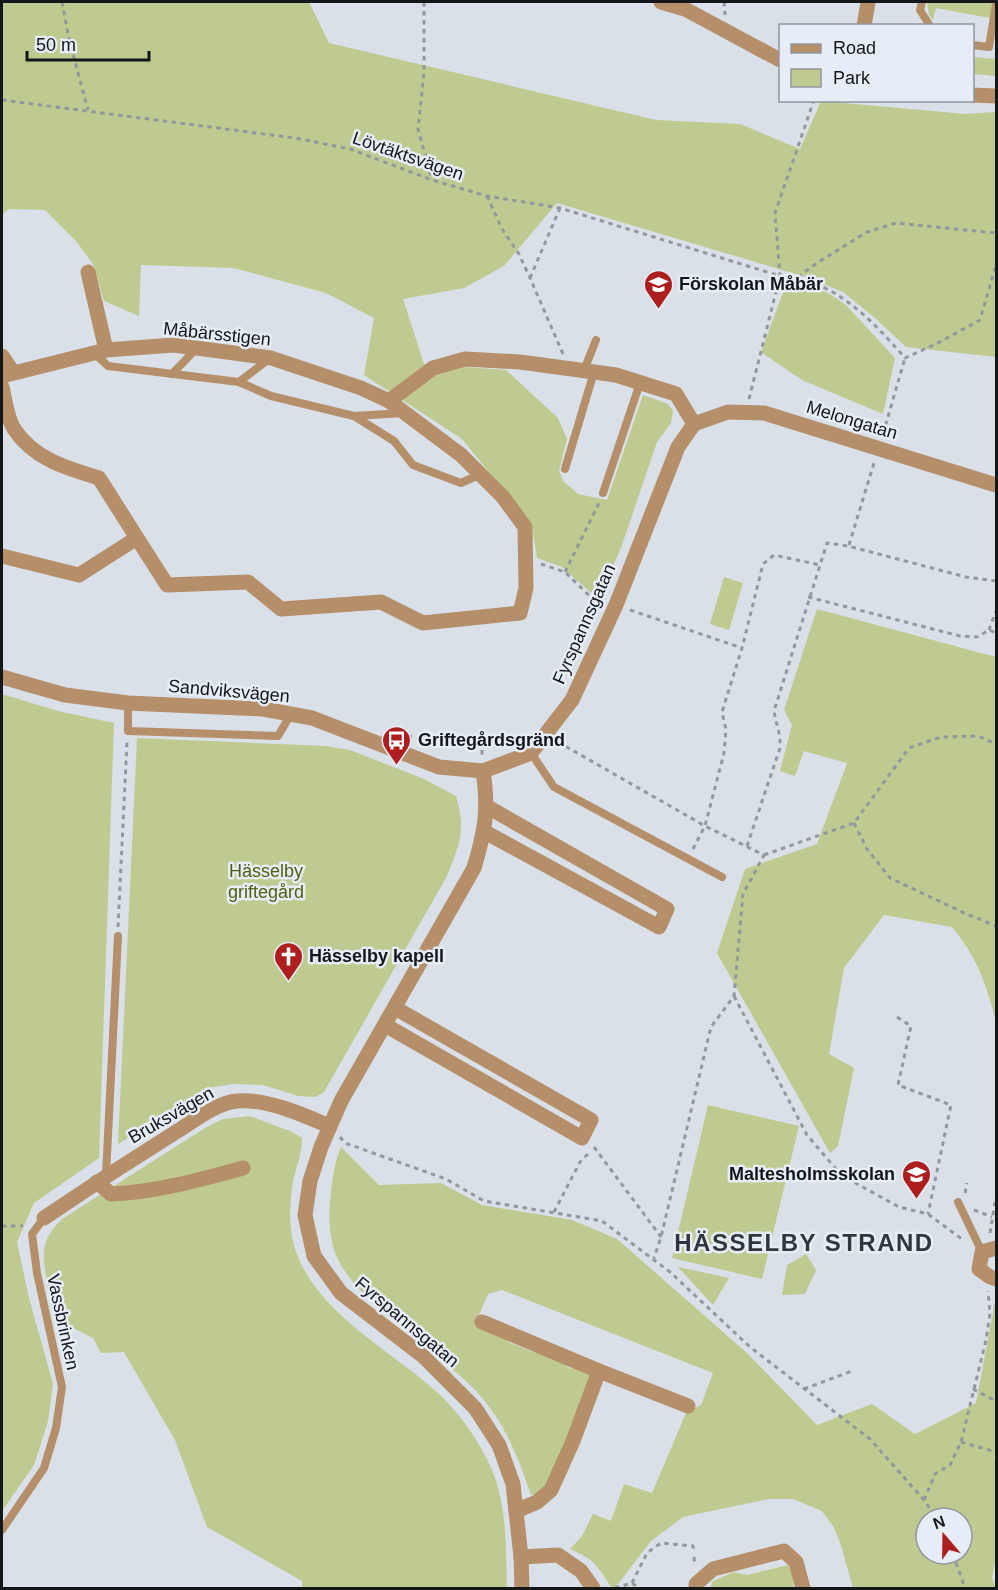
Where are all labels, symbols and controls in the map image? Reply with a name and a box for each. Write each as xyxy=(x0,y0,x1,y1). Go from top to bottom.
scale bar xyxy=(27,24,148,62)
legend xyxy=(779,24,974,102)
text: 50 m xyxy=(36,35,76,55)
text: Road xyxy=(833,38,876,58)
text: Park xyxy=(833,68,871,88)
street label: Lövtäktsvägen xyxy=(350,128,466,184)
school or university icon: Förskolan Måbär xyxy=(642,268,674,310)
place label: Förskolan Måbär xyxy=(679,274,823,294)
street label: Måbärsstigen xyxy=(162,318,272,350)
street label: Melongatan xyxy=(804,397,900,443)
street label: Fyrspannsgatan xyxy=(549,561,619,687)
street label: Sandviksvägen xyxy=(167,676,291,706)
bus stop icon: Griftegårdsgränd xyxy=(381,724,413,766)
place label: Griftegårdsgränd xyxy=(418,730,565,750)
park label: Hässelby griftegård xyxy=(228,861,304,902)
church icon: Hässelby kapell xyxy=(272,940,304,982)
place label: Hässelby kapell xyxy=(309,946,444,966)
street label: Bruksvägen xyxy=(125,1083,217,1147)
school or university icon: Maltesholmsskolan xyxy=(900,1158,932,1200)
place label: Maltesholmsskolan xyxy=(729,1164,895,1184)
district label: HÄSSELBY STRAND xyxy=(674,1229,934,1256)
street label: Vassbrinken xyxy=(43,1272,83,1372)
street label: Fyrspannsgatan xyxy=(351,1273,463,1371)
north arrow xyxy=(914,1506,974,1566)
text: N xyxy=(931,1512,947,1532)

